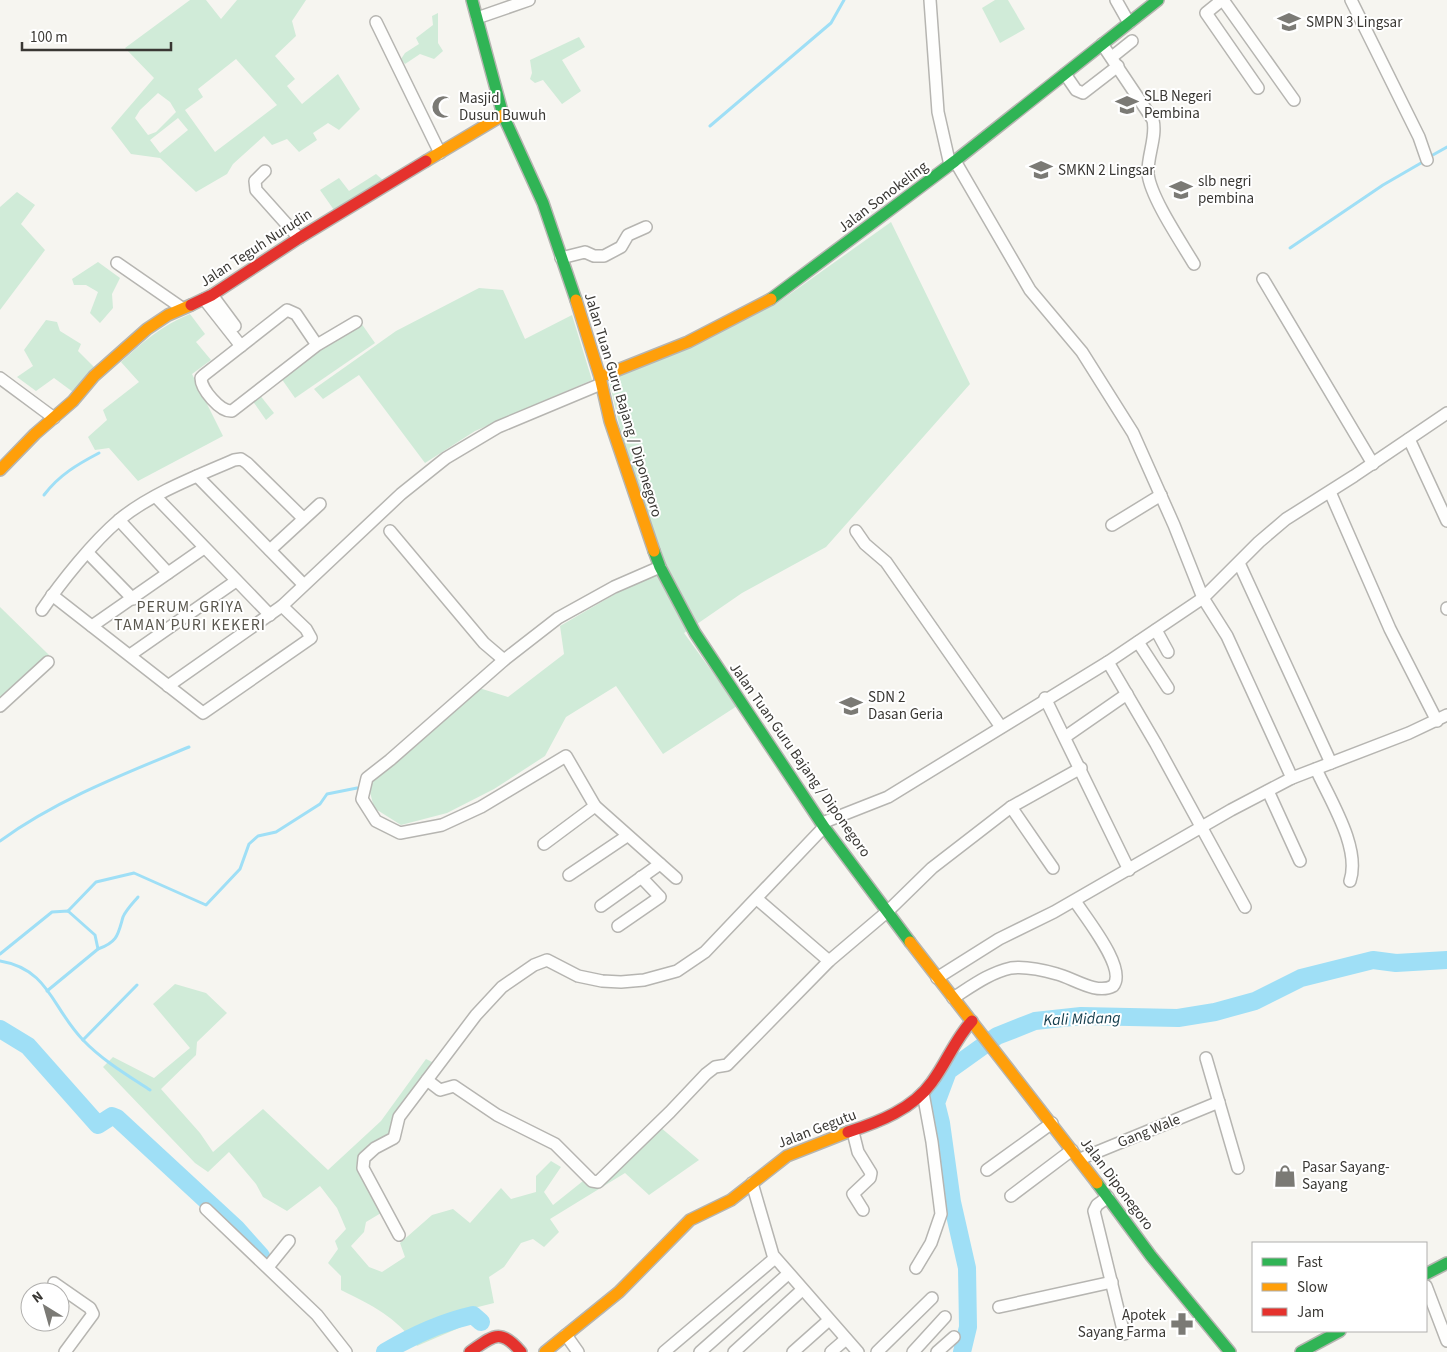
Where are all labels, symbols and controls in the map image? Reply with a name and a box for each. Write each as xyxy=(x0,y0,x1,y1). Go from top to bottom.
school or university icon: SMPN 3 Lingsar xyxy=(1276,9,1302,35)
place label: SMPN 3 Lingsar xyxy=(1306,12,1403,33)
scale bar xyxy=(22,20,171,52)
text: 100 m xyxy=(30,27,68,48)
place label: SLB Negeri Pembina xyxy=(1144,86,1212,124)
place label: Masjid Dusun Buwuh xyxy=(459,88,546,126)
school or university icon: SLB Negeri Pembina xyxy=(1114,92,1140,118)
mosque icon: Masjid Dusun Buwuh xyxy=(430,94,456,120)
street label: Jalan Sonokeling xyxy=(834,156,933,238)
school or university icon: SMKN 2 Lingsar xyxy=(1028,157,1054,183)
place label: SMKN 2 Lingsar xyxy=(1058,160,1155,181)
place label: slb negri pembina xyxy=(1198,171,1254,209)
school or university icon: slb negri pembina xyxy=(1168,177,1194,203)
street label: Jalan Teguh Nurudin xyxy=(196,204,316,292)
street label: Jalan Tuan Guru Bajang / Diponegoro xyxy=(579,290,667,520)
district label: PERUM. GRIYA TAMAN PURI KEKERI xyxy=(114,596,266,636)
street label: Jalan Tuan Guru Bajang / Diponegoro xyxy=(724,658,876,862)
place label: SDN 2 Dasan Geria xyxy=(868,687,943,725)
school or university icon: SDN 2 Dasan Geria xyxy=(838,693,864,719)
water label: Kali Midang xyxy=(1043,1007,1121,1031)
street label: Jalan Gegutu xyxy=(775,1104,859,1154)
street label: Gang Wale xyxy=(1114,1109,1184,1153)
street label: Jalan Diponegoro xyxy=(1075,1133,1159,1235)
place label: Pasar Sayang- Sayang xyxy=(1302,1157,1390,1195)
shop icon: Pasar Sayang- Sayang xyxy=(1272,1163,1298,1189)
legend xyxy=(1252,1242,1427,1332)
text: Fast xyxy=(1297,1252,1323,1273)
text: Slow xyxy=(1297,1277,1328,1298)
north arrow xyxy=(20,1282,70,1332)
text: N xyxy=(28,1287,48,1308)
text: Jam xyxy=(1297,1302,1324,1323)
place label: Apotek Sayang Farma xyxy=(1078,1305,1167,1343)
pharmacy icon: Apotek Sayang Farma xyxy=(1169,1311,1195,1337)

